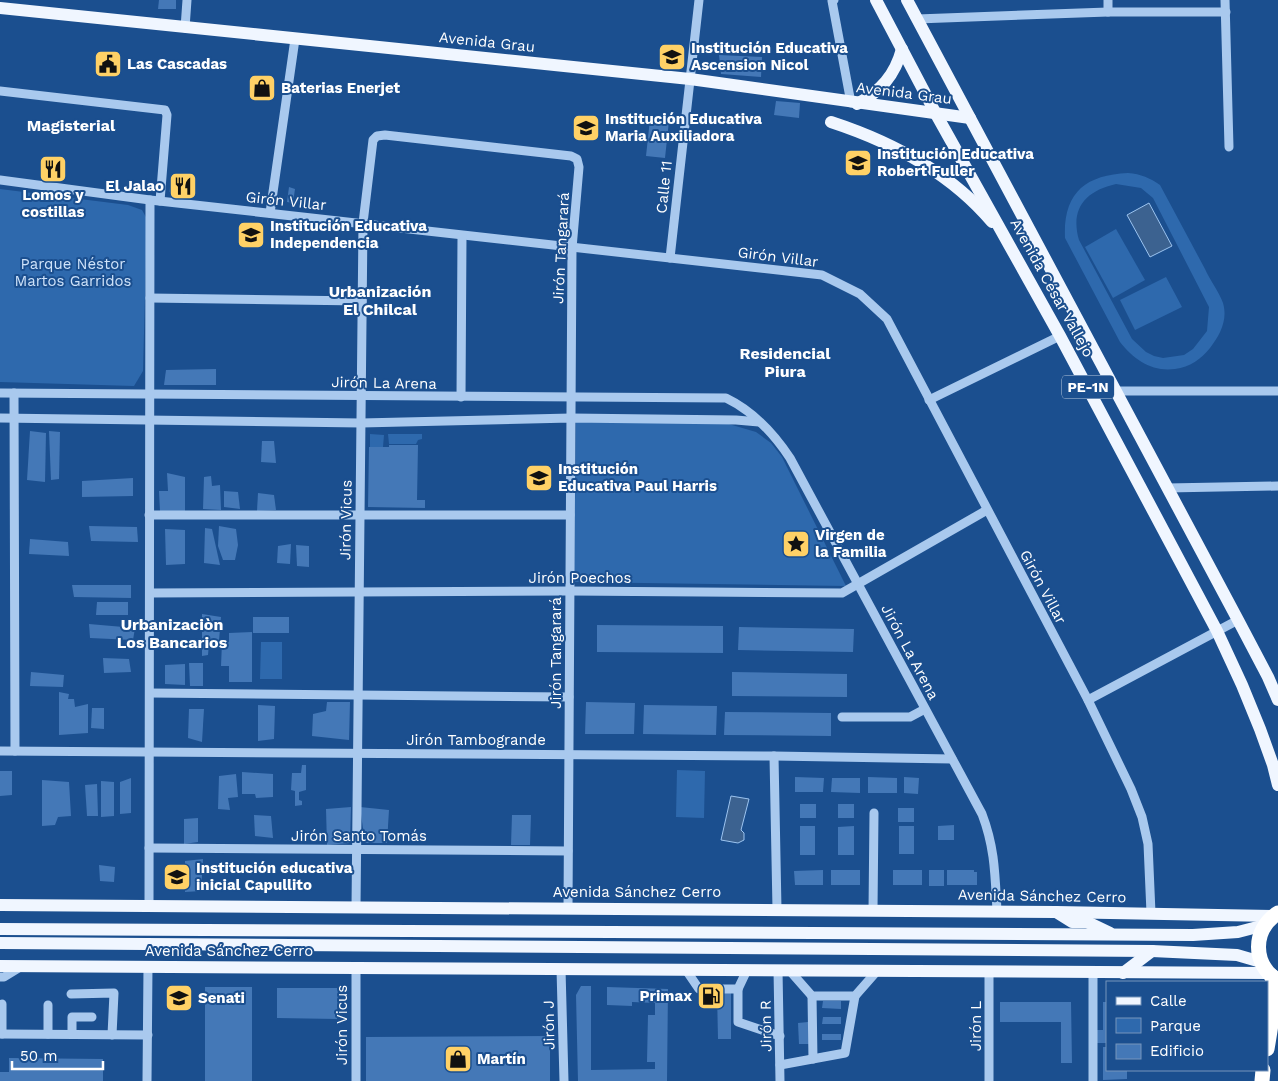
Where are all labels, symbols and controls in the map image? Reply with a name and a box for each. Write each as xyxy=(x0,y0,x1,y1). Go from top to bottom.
street label: Avenida Grau xyxy=(438,28,536,56)
place label: Institución Educativa Ascension Nicol xyxy=(691,39,848,74)
school or university icon: Institución Educativa Ascension Nicol xyxy=(657,42,687,72)
public building icon: Las Cascadas xyxy=(93,49,123,79)
place label: Las Cascadas xyxy=(127,55,227,73)
shop icon: Baterias Enerjet xyxy=(247,73,277,103)
street label: Avenida Grau xyxy=(855,78,953,108)
place label: Baterias Enerjet xyxy=(281,79,401,97)
place label: Institución Educativa Maria Auxiliadora xyxy=(605,110,762,145)
school or university icon: Institución Educativa Maria Auxiliadora xyxy=(571,113,601,143)
district label: Magisterial xyxy=(27,116,116,135)
place label: Institución Educativa Robert Fuller xyxy=(877,145,1034,180)
school or university icon: Institución Educativa Robert Fuller xyxy=(843,148,873,178)
restaurant icon: Lomos y costillas xyxy=(38,154,68,184)
street label: Calle 11 xyxy=(652,160,676,214)
restaurant icon: El Jalao xyxy=(168,171,198,201)
place label: El Jalao xyxy=(105,177,164,195)
place label: Lomos y costillas xyxy=(21,186,85,221)
street label: Girón Villar xyxy=(245,188,327,214)
street label: Jirón Tangarará xyxy=(549,191,573,304)
street label: Avenida César Vallejo xyxy=(1006,216,1098,360)
place label: Institución Educativa Independencia xyxy=(270,217,427,252)
school or university icon: Institución Educativa Independencia xyxy=(236,220,266,250)
street label: Girón Villar xyxy=(737,243,819,271)
park label: Parque Néstor Martos Garridos xyxy=(14,255,132,290)
district label: Urbanización El Chilcal xyxy=(329,282,431,319)
district label: Residencial Piura xyxy=(740,344,831,381)
street label: Jirón La Arena xyxy=(331,373,437,393)
road number: PE-1N xyxy=(1062,376,1114,398)
place label: Institución Educativa Paul Harris xyxy=(558,460,717,495)
school or university icon: Institución Educativa Paul Harris xyxy=(524,463,554,493)
street label: Jirón Vicus xyxy=(336,480,356,560)
place label: Virgen de la Familia xyxy=(815,526,887,561)
place icon: Virgen de la Familia xyxy=(781,529,811,559)
street label: Girón Villar xyxy=(1016,547,1070,627)
street label: Jirón Poechos xyxy=(529,569,632,587)
street label: Jirón Tangarará xyxy=(547,597,565,709)
street label: Jirón La Arena xyxy=(877,601,943,703)
district label: Urbanizaciòn Los Bancarios xyxy=(117,615,228,652)
street label: Jirón Tambogrande xyxy=(406,731,546,749)
street label: Jirón Santo Tomás xyxy=(291,827,427,845)
place label: Institución educativa inicial Capullito xyxy=(196,859,353,894)
school or university icon: Institución educativa inicial Capullito xyxy=(162,862,192,892)
street label: Avenida Sánchez Cerro xyxy=(553,883,721,901)
street label: Avenida Sánchez Cerro xyxy=(958,886,1126,906)
street label: Avenida Sánchez Cerro xyxy=(145,942,313,960)
fuel station icon: Primax xyxy=(696,981,726,1011)
legend xyxy=(1106,981,1268,1071)
school or university icon: Senati xyxy=(164,983,194,1013)
street label: Jirón Vicus xyxy=(333,985,351,1065)
place label: Primax xyxy=(640,987,692,1005)
place label: Senati xyxy=(198,989,245,1007)
text: Calle xyxy=(1150,992,1187,1010)
street label: Jirón J xyxy=(540,1000,558,1050)
street label: Jirón R xyxy=(757,1000,775,1052)
street label: Jirón L xyxy=(967,1001,985,1051)
text: Parque xyxy=(1150,1017,1201,1035)
scale bar xyxy=(12,1038,104,1070)
text: Edificio xyxy=(1150,1042,1204,1060)
shop icon: Martín xyxy=(443,1044,473,1074)
text: 50 m xyxy=(20,1047,57,1065)
place label: Martín xyxy=(477,1050,526,1068)

